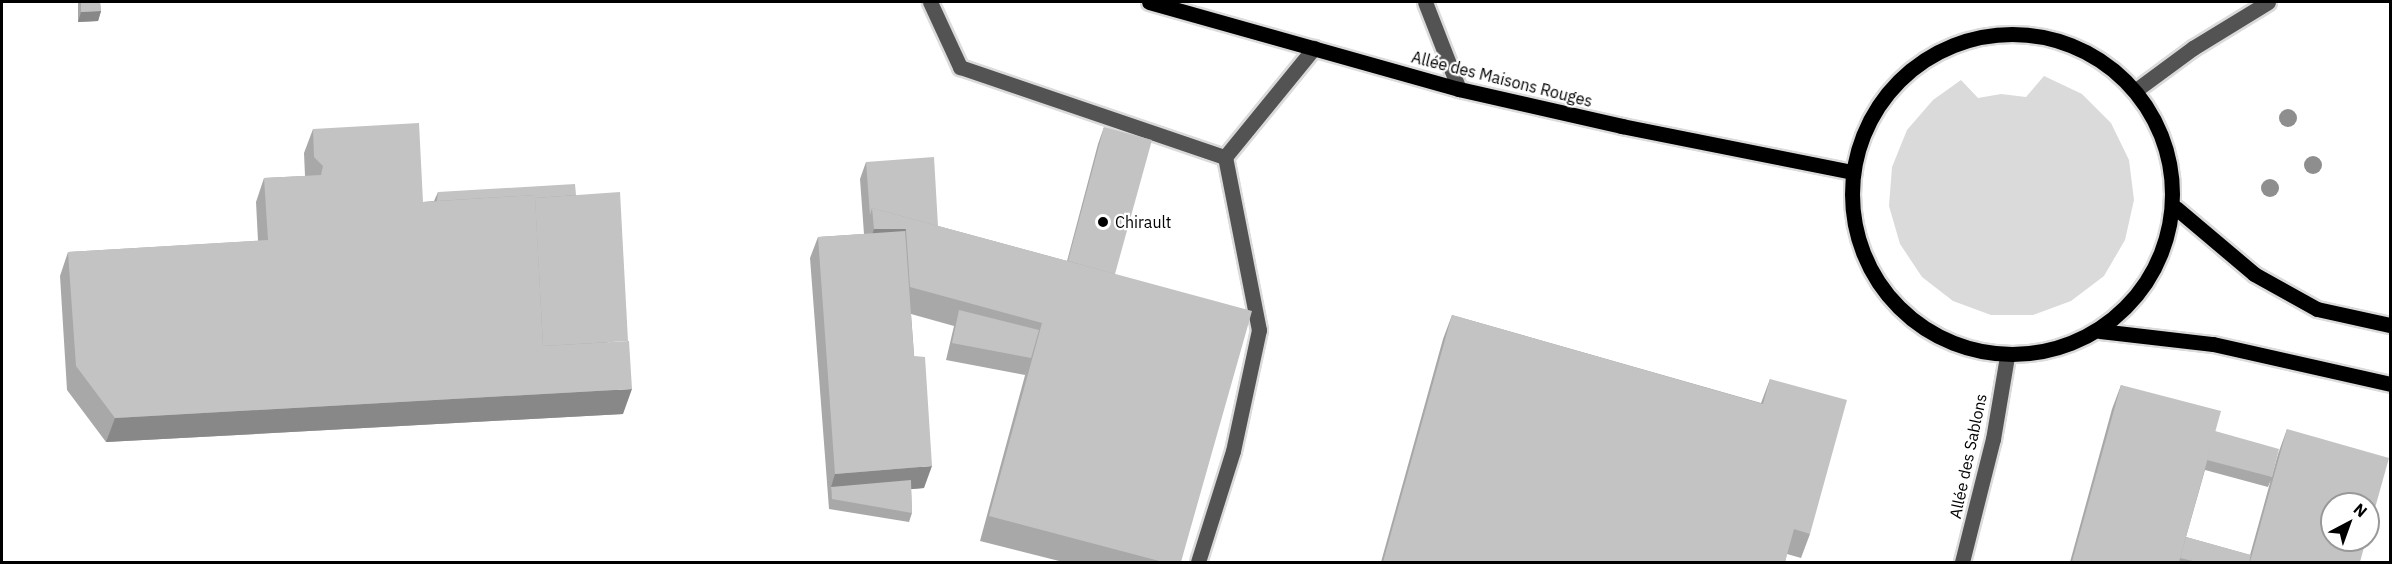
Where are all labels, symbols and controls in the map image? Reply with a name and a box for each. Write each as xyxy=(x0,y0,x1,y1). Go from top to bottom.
street label: Allée des Maisons Rouges xyxy=(1410,47,1594,111)
place label: Chirault xyxy=(1115,212,1171,232)
marker: Chirault xyxy=(1096,215,1110,229)
street label: Allée des Sablons xyxy=(1945,392,1991,520)
north arrow xyxy=(2320,492,2380,552)
text: N xyxy=(2350,499,2371,521)

